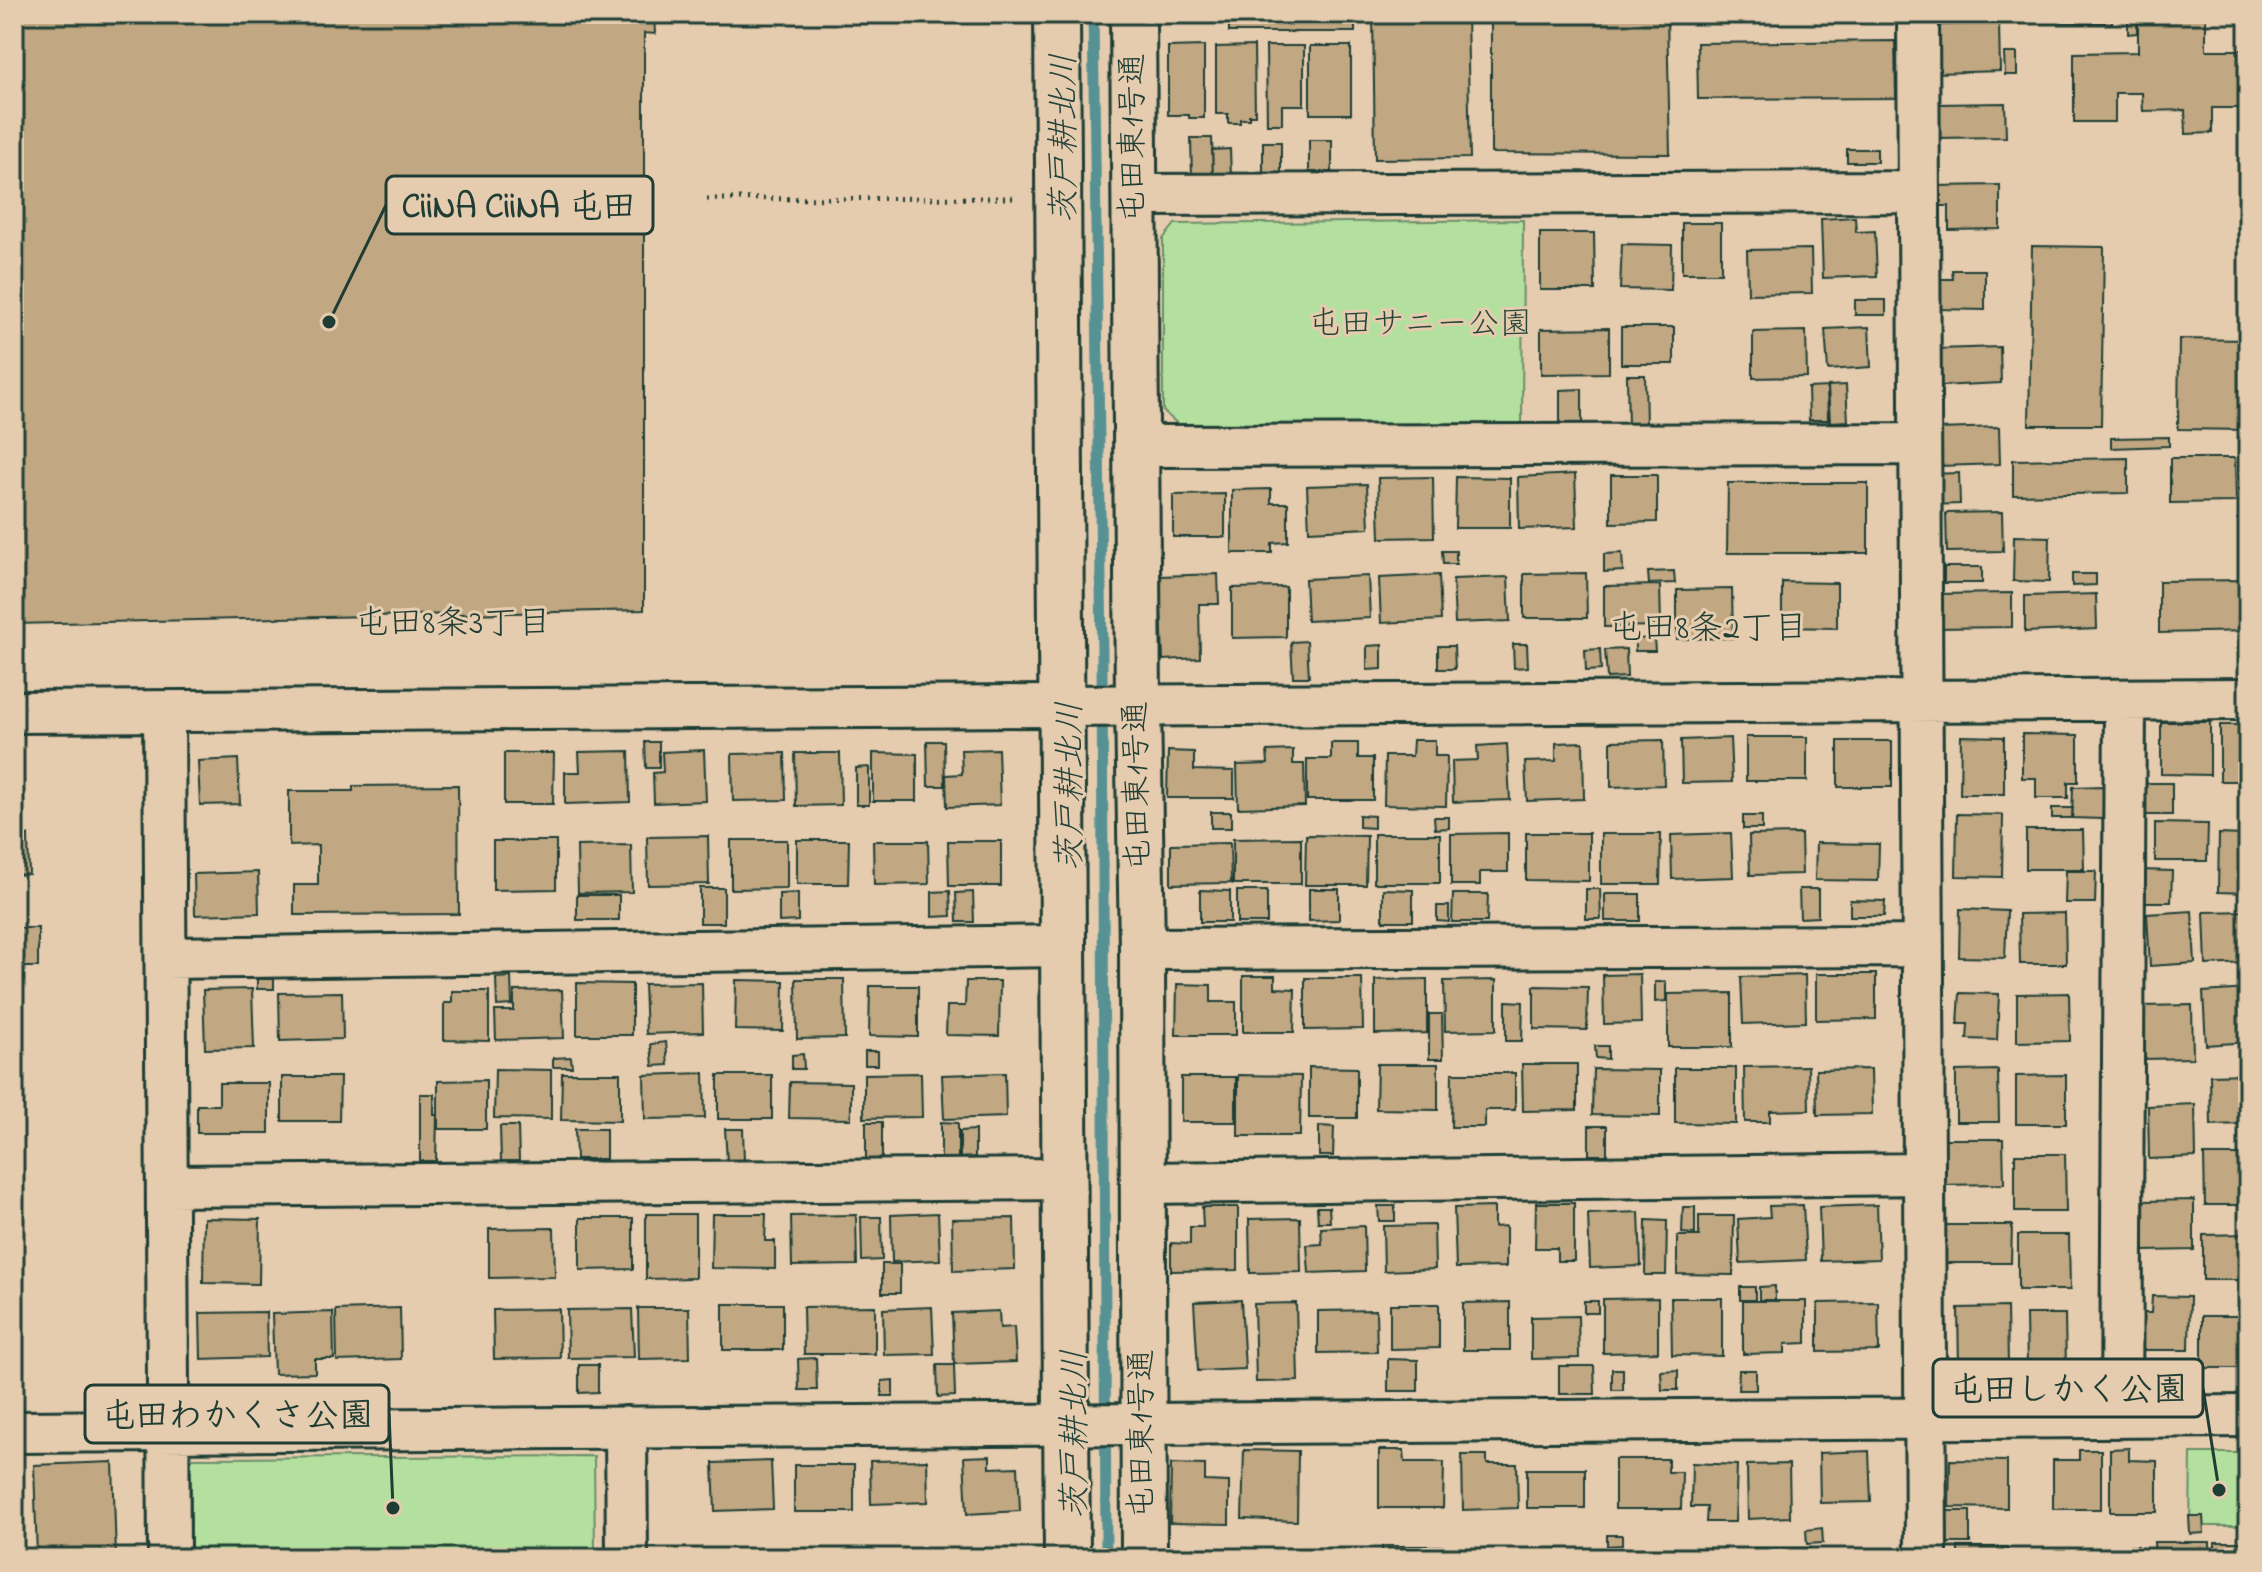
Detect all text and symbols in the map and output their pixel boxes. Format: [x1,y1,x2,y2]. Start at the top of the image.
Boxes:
water label: 茨戸耕北川 [1041,53,1091,223]
street label: 屯田東1号通 [1111,53,1158,223]
callout: CiiNA CiiNA 屯田 [386,176,653,234]
text: CiiNA CiiNA 屯田 [402,184,636,234]
park label: 屯田サニー公園 [1308,302,1532,349]
district label: 屯田8条3丁目 [355,600,551,650]
district label: 屯田8条2丁目 [1608,605,1808,655]
water label: 茨戸耕北川 [1047,701,1097,871]
street label: 屯田東1号通 [1114,701,1164,871]
water label: 茨戸耕北川 [1052,1349,1102,1519]
street label: 屯田東1号通 [1120,1349,1167,1519]
callout: 屯田しかく公園 [1933,1359,2203,1417]
text: 屯田しかく公園 [1949,1367,2187,1417]
callout: 屯田わかくさ公園 [85,1385,389,1443]
text: 屯田わかくさ公園 [101,1393,373,1443]

